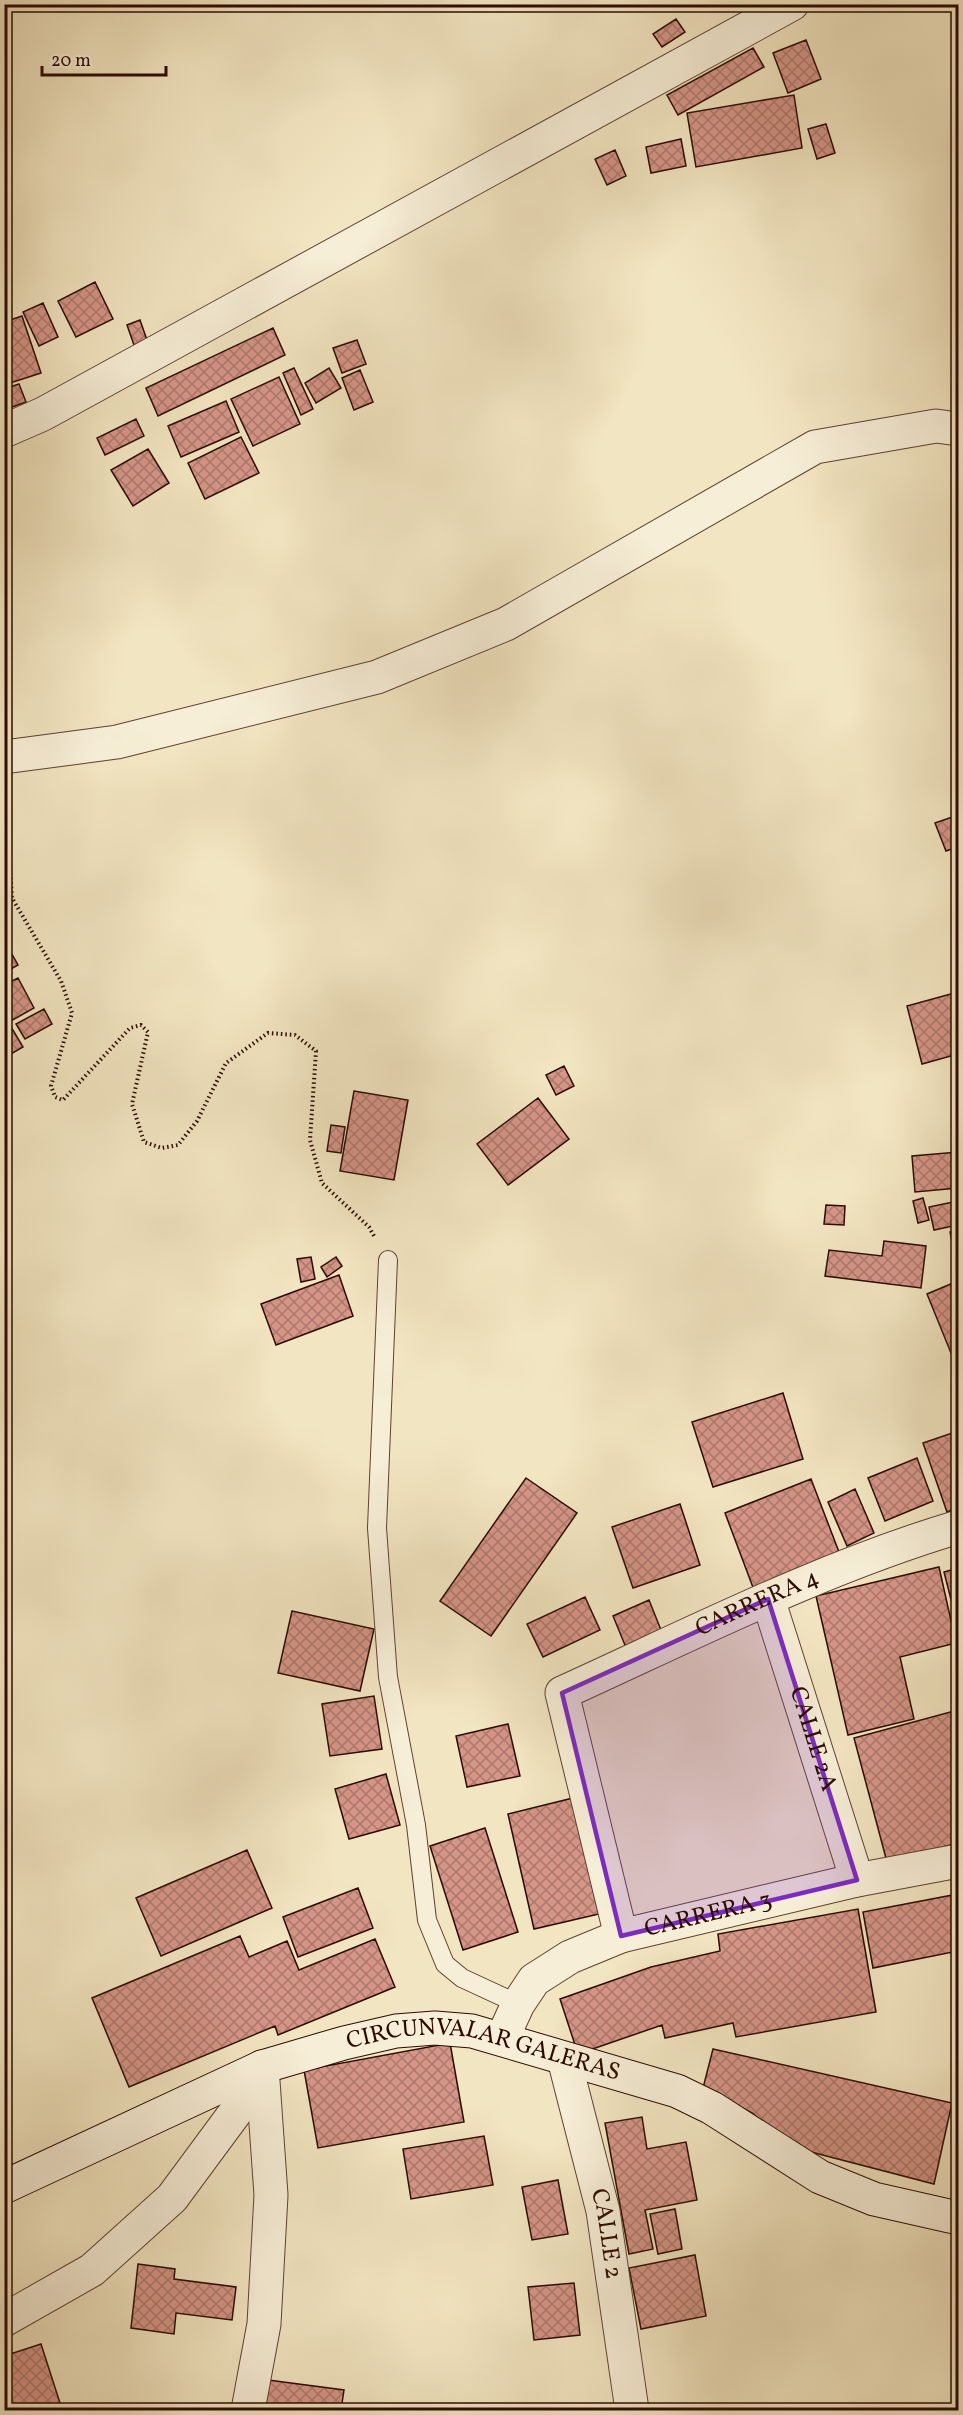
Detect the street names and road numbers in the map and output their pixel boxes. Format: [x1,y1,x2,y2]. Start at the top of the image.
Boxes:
street label: CARRERA 4 [690,1562,824,1646]
street label: CALLE 2A [780,1682,845,1796]
street label: CARRERA 3 [641,1884,775,1947]
street label: CIRCUNVALAR GALERAS [343,2011,624,2090]
street label: CALLE 2 [581,2185,630,2281]

